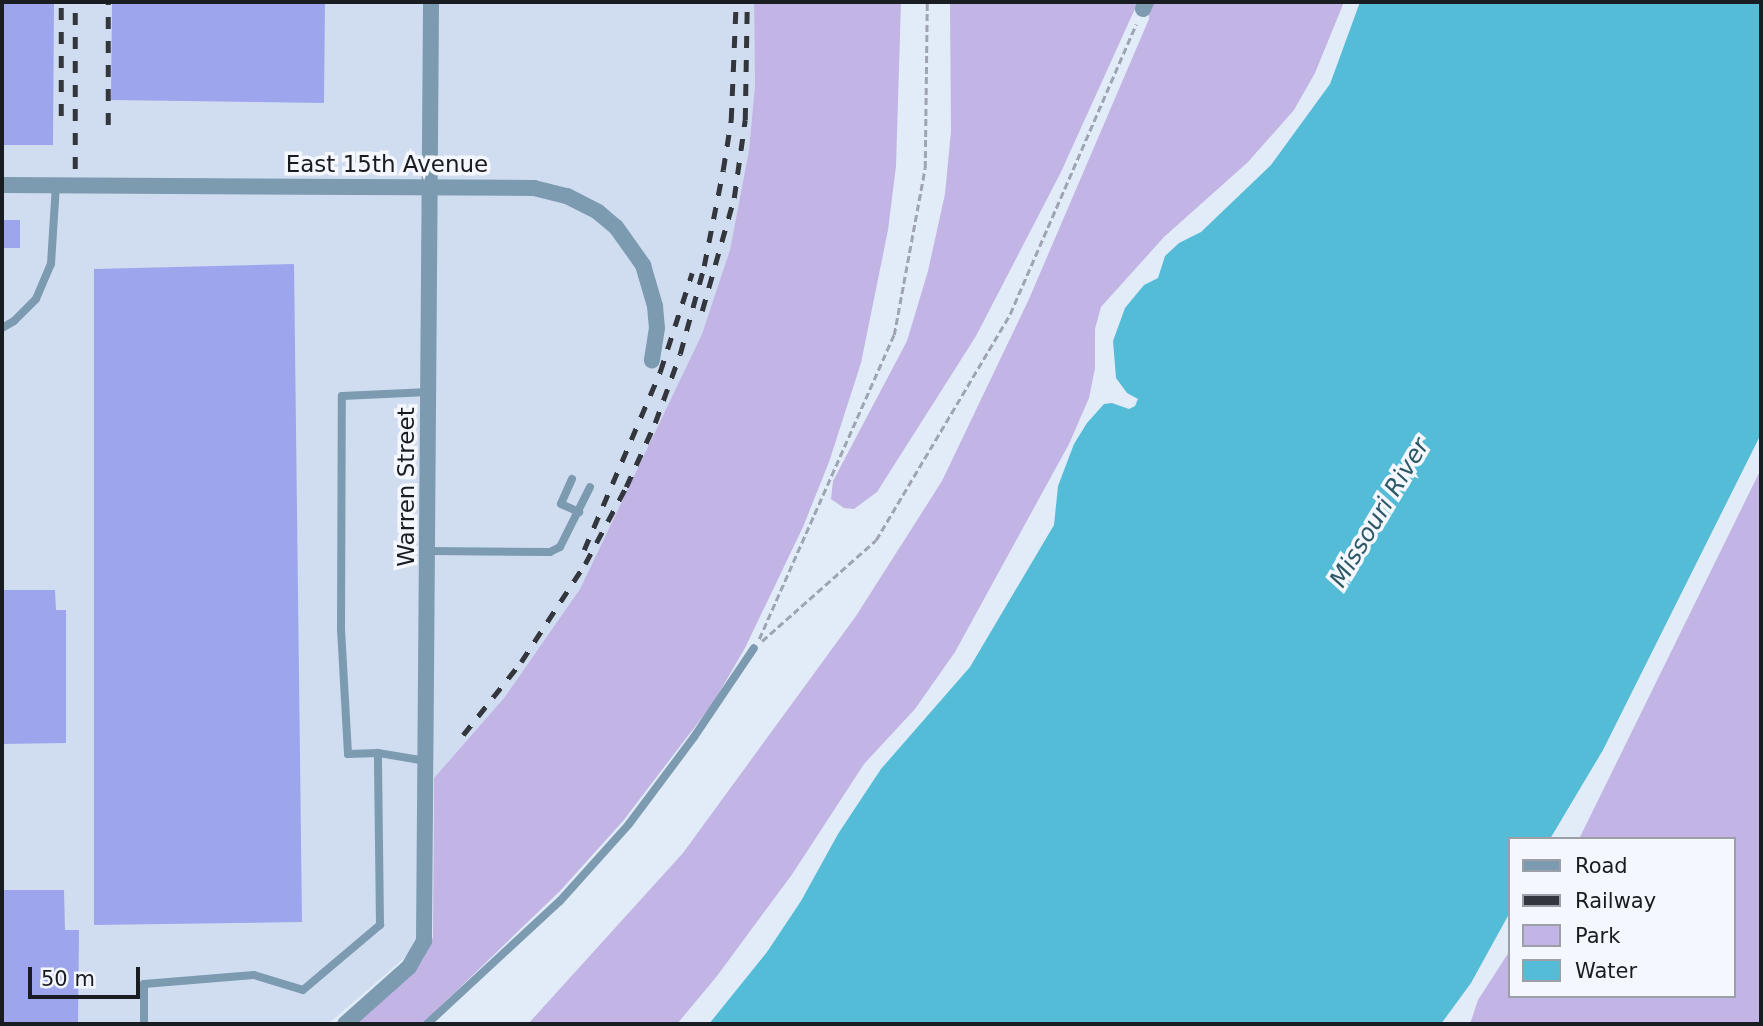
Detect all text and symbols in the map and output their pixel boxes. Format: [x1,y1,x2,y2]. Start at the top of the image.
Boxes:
street label: East 15th Avenue [286,150,488,178]
street label: Warren Street [392,407,420,567]
water label: Missouri River [1324,433,1436,593]
legend [1508,837,1735,998]
text: Road [1575,854,1628,878]
text: Railway [1575,889,1656,913]
text: Park [1575,924,1620,948]
scale bar [32,953,144,997]
text: Water [1575,959,1637,983]
text: 50 m [41,967,95,991]

